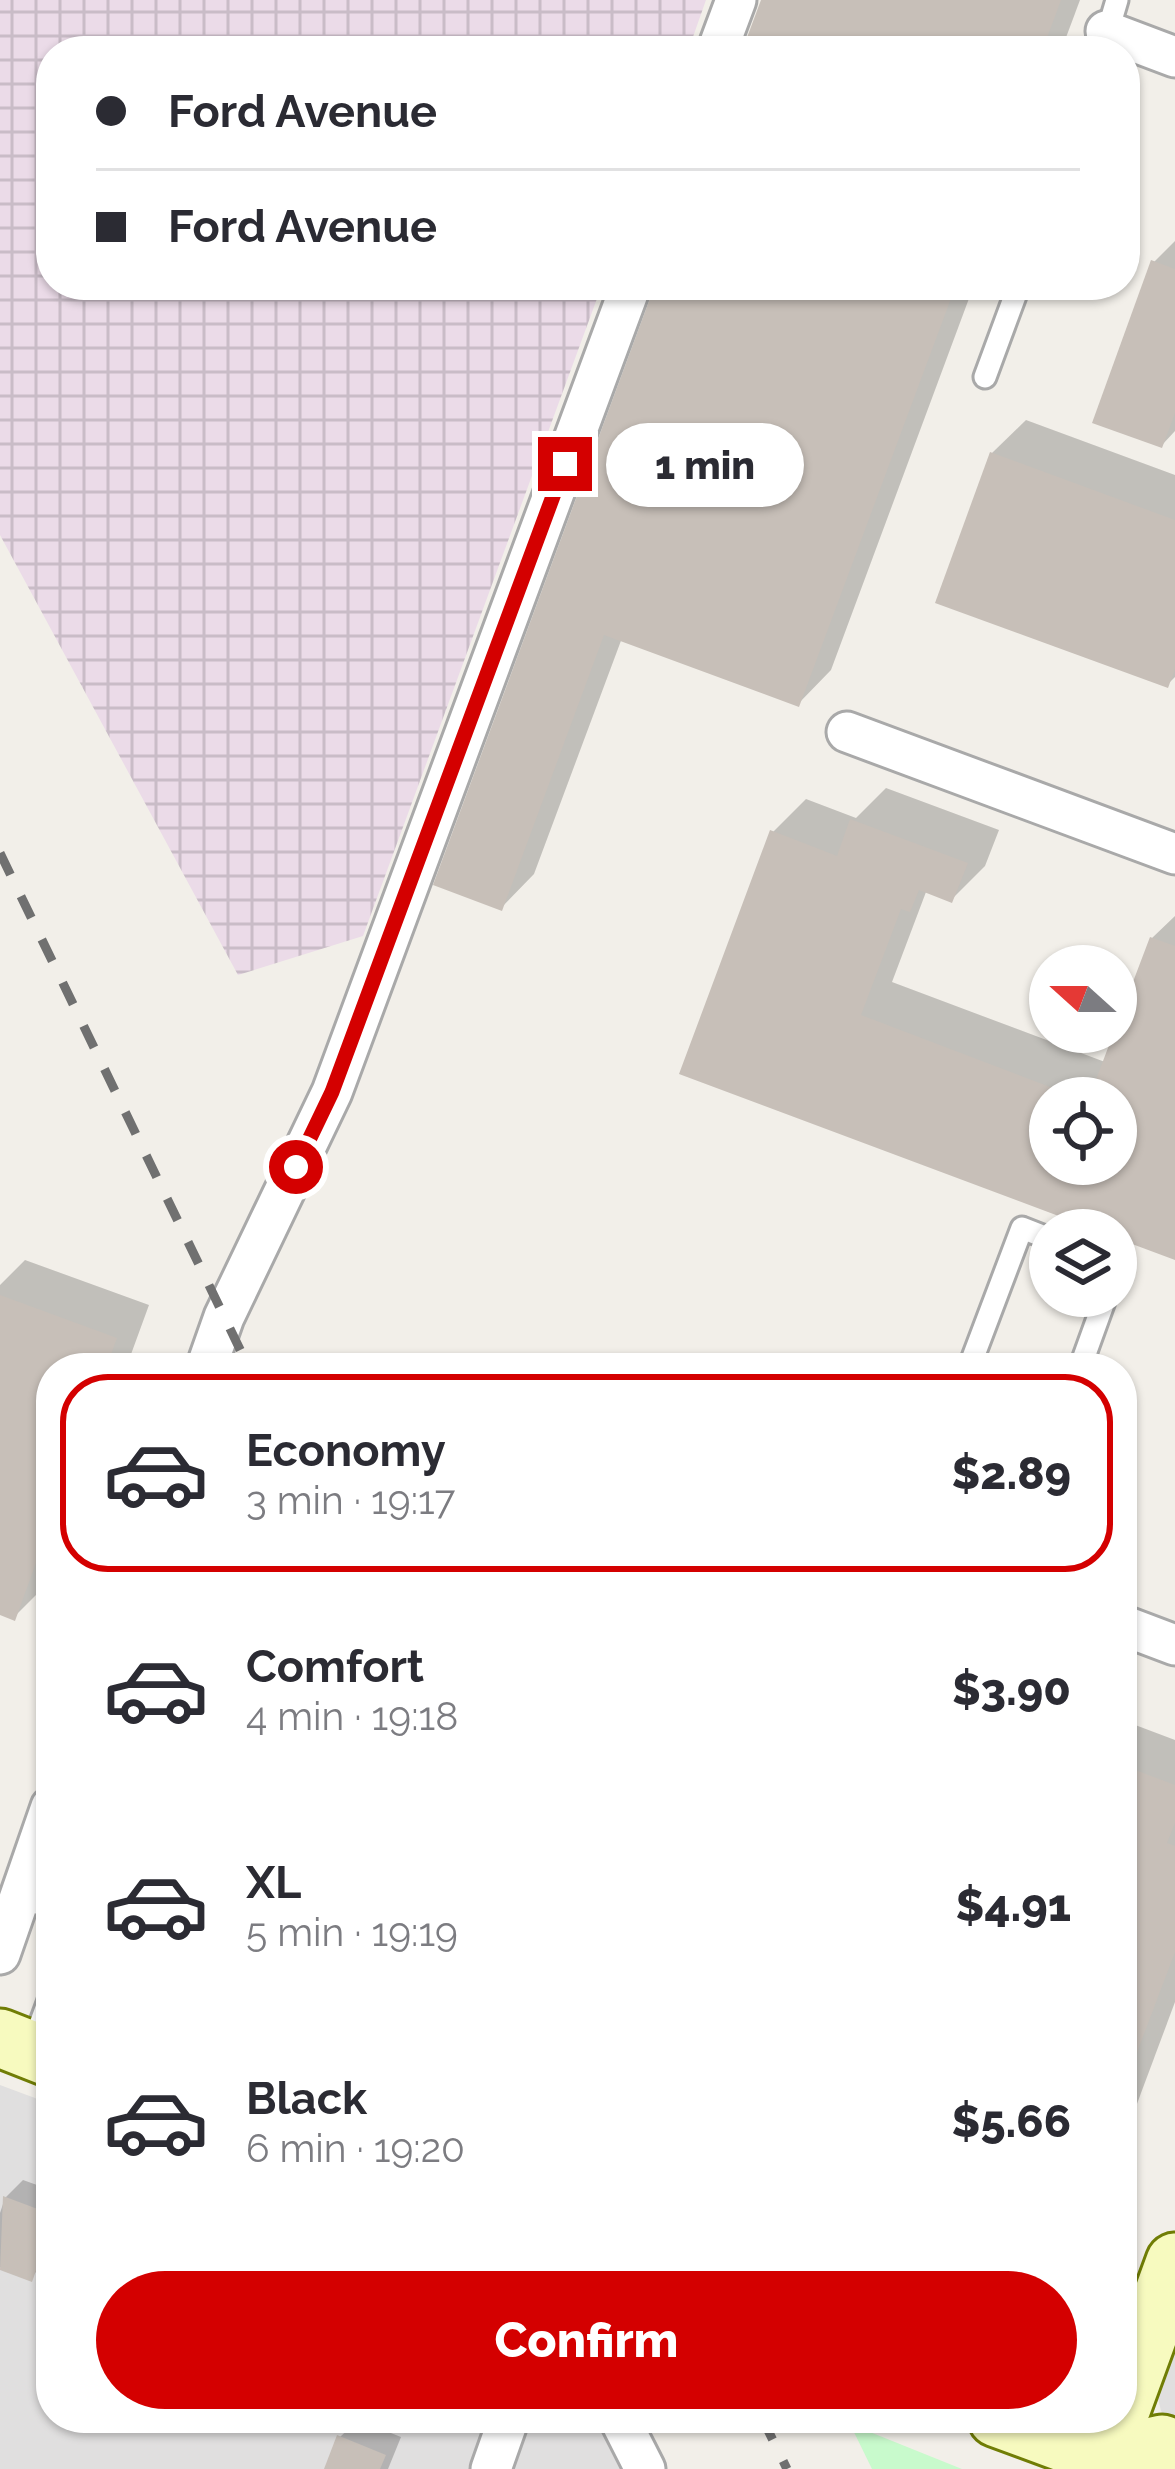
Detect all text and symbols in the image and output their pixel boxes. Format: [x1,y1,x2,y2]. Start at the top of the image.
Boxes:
text: Ford Avenue [168,85,437,138]
text: Ford Avenue [168,200,437,253]
callout: 1 min [607,422,805,506]
route end [538,437,592,491]
text: 1 min [655,442,755,488]
north arrow [1029,945,1137,1053]
map controls [1029,945,1137,1317]
button: locate [1029,1077,1137,1185]
route start [269,1140,323,1194]
button: layers [1029,1209,1137,1317]
icon: car [102,1419,210,1527]
text: Economy [246,1424,446,1477]
text: $2.89 [951,1447,1071,1500]
text: 3 min · 19:17 [246,1477,455,1523]
icon: car [102,1635,210,1743]
text: Comfort [246,1640,424,1693]
text: $3.90 [952,1663,1071,1716]
text: 4 min · 19:18 [246,1693,458,1739]
icon: car [102,1851,210,1959]
text: XL [246,1856,301,1909]
text: $4.91 [956,1879,1071,1932]
text: 5 min · 19:19 [246,1909,458,1955]
icon: car [102,2067,210,2175]
text: Black [246,2072,367,2125]
text: $5.66 [952,2095,1071,2148]
text: 6 min · 19:20 [246,2125,465,2171]
button: Confirm [96,2271,1077,2409]

